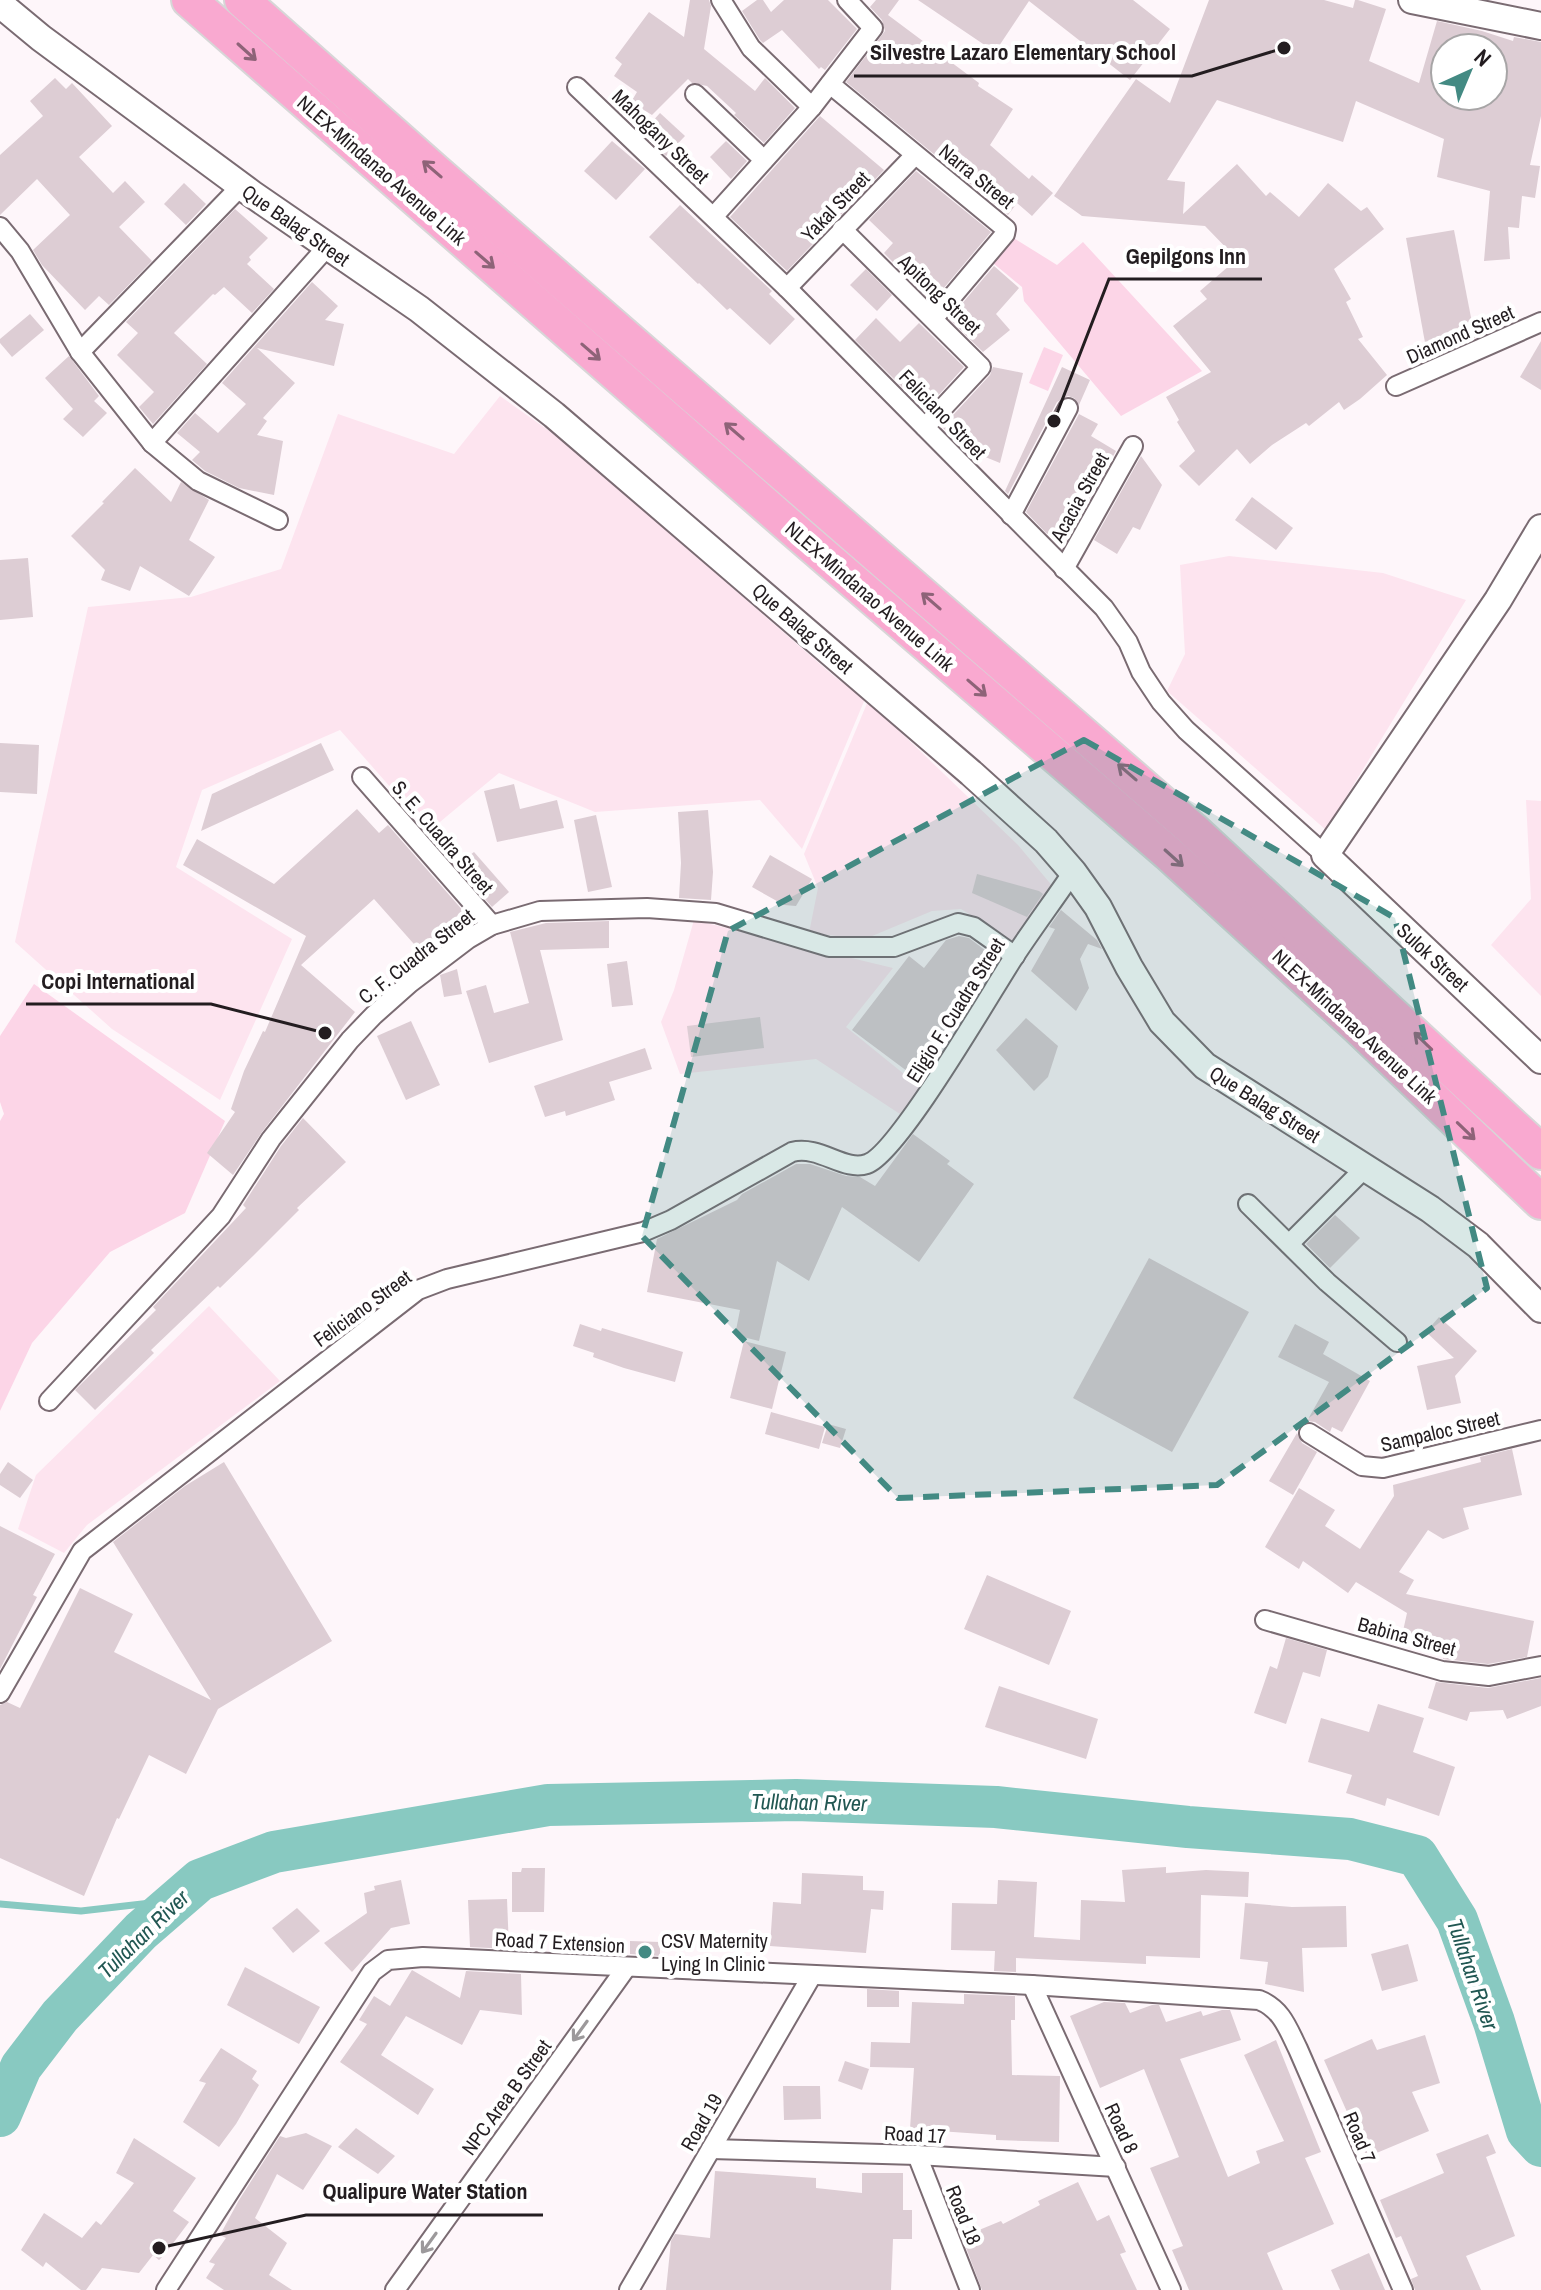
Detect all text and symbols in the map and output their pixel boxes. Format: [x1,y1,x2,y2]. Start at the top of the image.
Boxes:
callout: Silvestre Lazaro Elementary School [854,30,1192,76]
north arrow [1429,32,1509,112]
text: Silvestre Lazaro Elementary School [870,37,1176,67]
text: N [1468,42,1498,73]
one-way arrow [237,43,257,61]
street label: Mahogany Street [607,83,716,189]
street label: NLEX-Mindanao Avenue Link [292,89,473,251]
street label: Narra Street [934,137,1021,215]
one-way arrow [422,160,442,178]
street label: Yakal Street [795,165,876,247]
street label: Que Balag Street [237,178,356,272]
callout: Gepilgons Inn [1109,233,1262,279]
text: Gepilgons Inn [1126,241,1246,271]
street label: Apitong Street [892,247,987,340]
one-way arrow [474,251,495,269]
street label: Diamond Street [1402,298,1518,370]
one-way arrow [580,343,600,361]
street label: Feliciano Street [893,363,993,465]
one-way arrow [724,422,745,440]
street label: Acacia Street [1043,447,1115,547]
street label: NLEX-Mindanao Avenue Link [780,515,961,677]
street label: Que Balag Street [747,577,860,680]
one-way arrow [921,593,941,611]
one-way arrow [966,679,986,697]
one-way arrow [1117,763,1137,781]
street label: S. E. Cuadra Street [386,774,500,900]
one-way arrow [1163,849,1183,867]
street label: C. F. Cuadra Street [352,902,480,1010]
street label: Sulok Street [1391,917,1475,998]
street label: Eligio F. Cuadra Street [900,932,1011,1088]
street label: NLEX-Mindanao Avenue Link [1267,943,1444,1110]
callout: Copi International [26,958,211,1004]
text: Copi International [41,966,195,996]
one-way arrow [1413,1031,1433,1050]
street label: Que Balag Street [1204,1059,1326,1149]
one-way arrow [1456,1121,1476,1140]
street label: Feliciano Street [308,1263,417,1353]
street label: Sampaloc Street [1378,1404,1503,1458]
street label: Babina Street [1355,1610,1459,1662]
water label: Tullahan River [751,1786,868,1818]
water label: Tullahan River [91,1882,196,1985]
water label: Tullahan River [1440,1914,1506,2035]
street label: Road 7 Extension [494,1925,626,1959]
place label: CSV Maternity Lying In Clinic [661,1927,768,1977]
marker: CSV Maternity Lying In Clinic [636,1943,654,1961]
one-way arrow [572,2020,588,2042]
street label: NPC Area B Street [455,2033,557,2160]
street label: Road 19 [674,2088,728,2156]
street label: Road 8 [1099,2098,1145,2158]
street label: Road 7 [1337,2107,1383,2167]
street label: Road 17 [883,2119,947,2149]
callout: Qualipure Water Station [306,2169,543,2215]
text: Qualipure Water Station [323,2176,527,2206]
street label: Road 18 [940,2181,988,2249]
one-way arrow [421,2231,437,2253]

